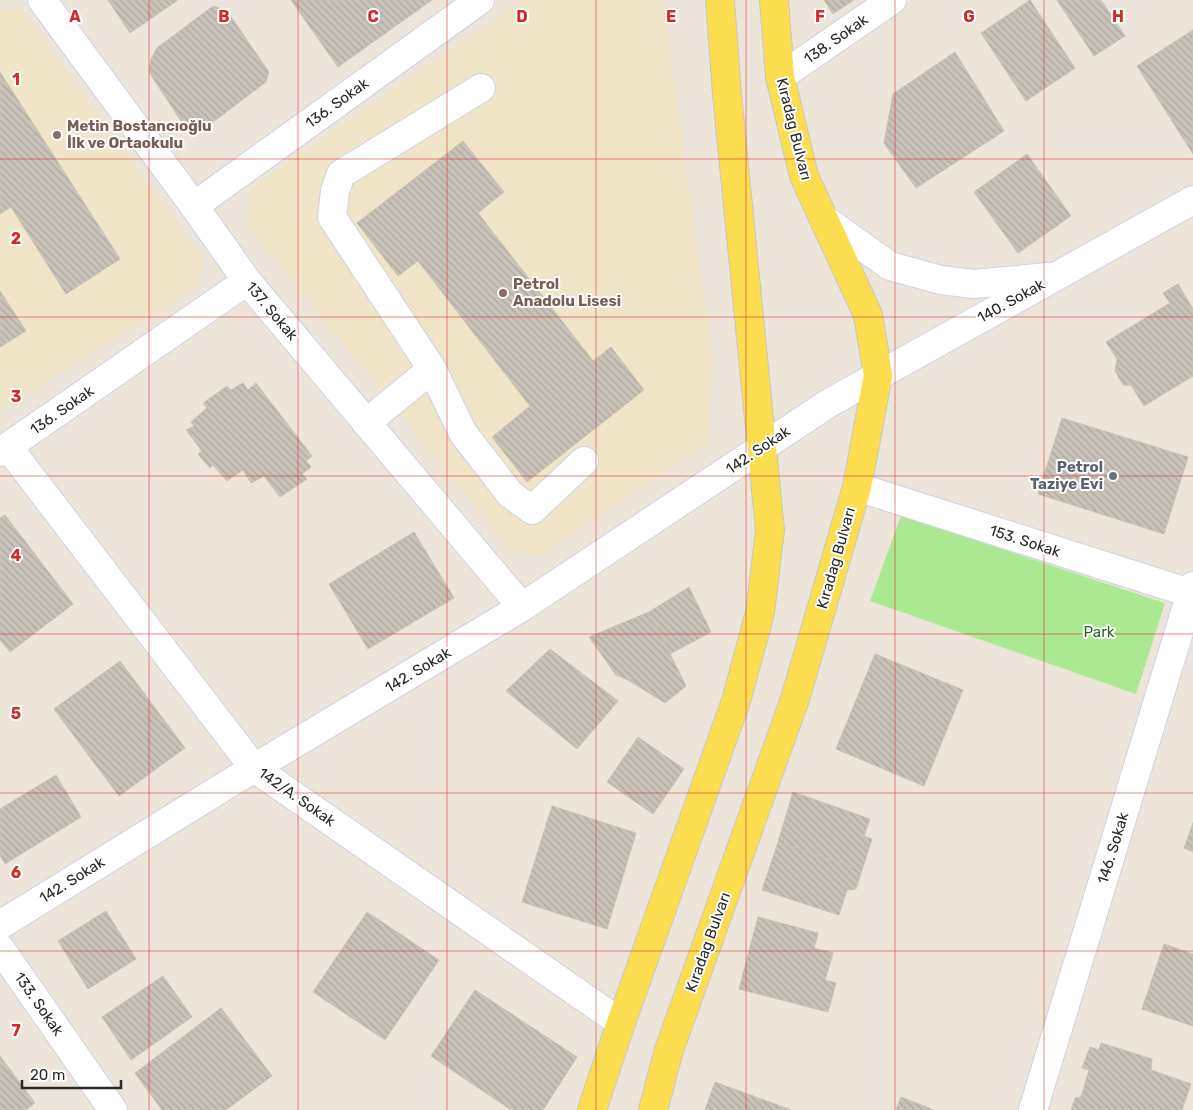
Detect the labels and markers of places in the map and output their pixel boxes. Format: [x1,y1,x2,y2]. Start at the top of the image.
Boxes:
place label: Metin Bostancıoğlu İlk ve Ortaokulu [67,117,212,152]
marker: Metin Bostancıoğlu İlk ve Ortaokulu [51,129,63,141]
place label: Petrol Anadolu Lisesi [513,275,621,310]
marker: Petrol Anadolu Lisesi [497,287,509,299]
place label: Petrol Taziye Evi [1030,458,1103,493]
marker: Petrol Taziye Evi [1107,470,1119,482]

